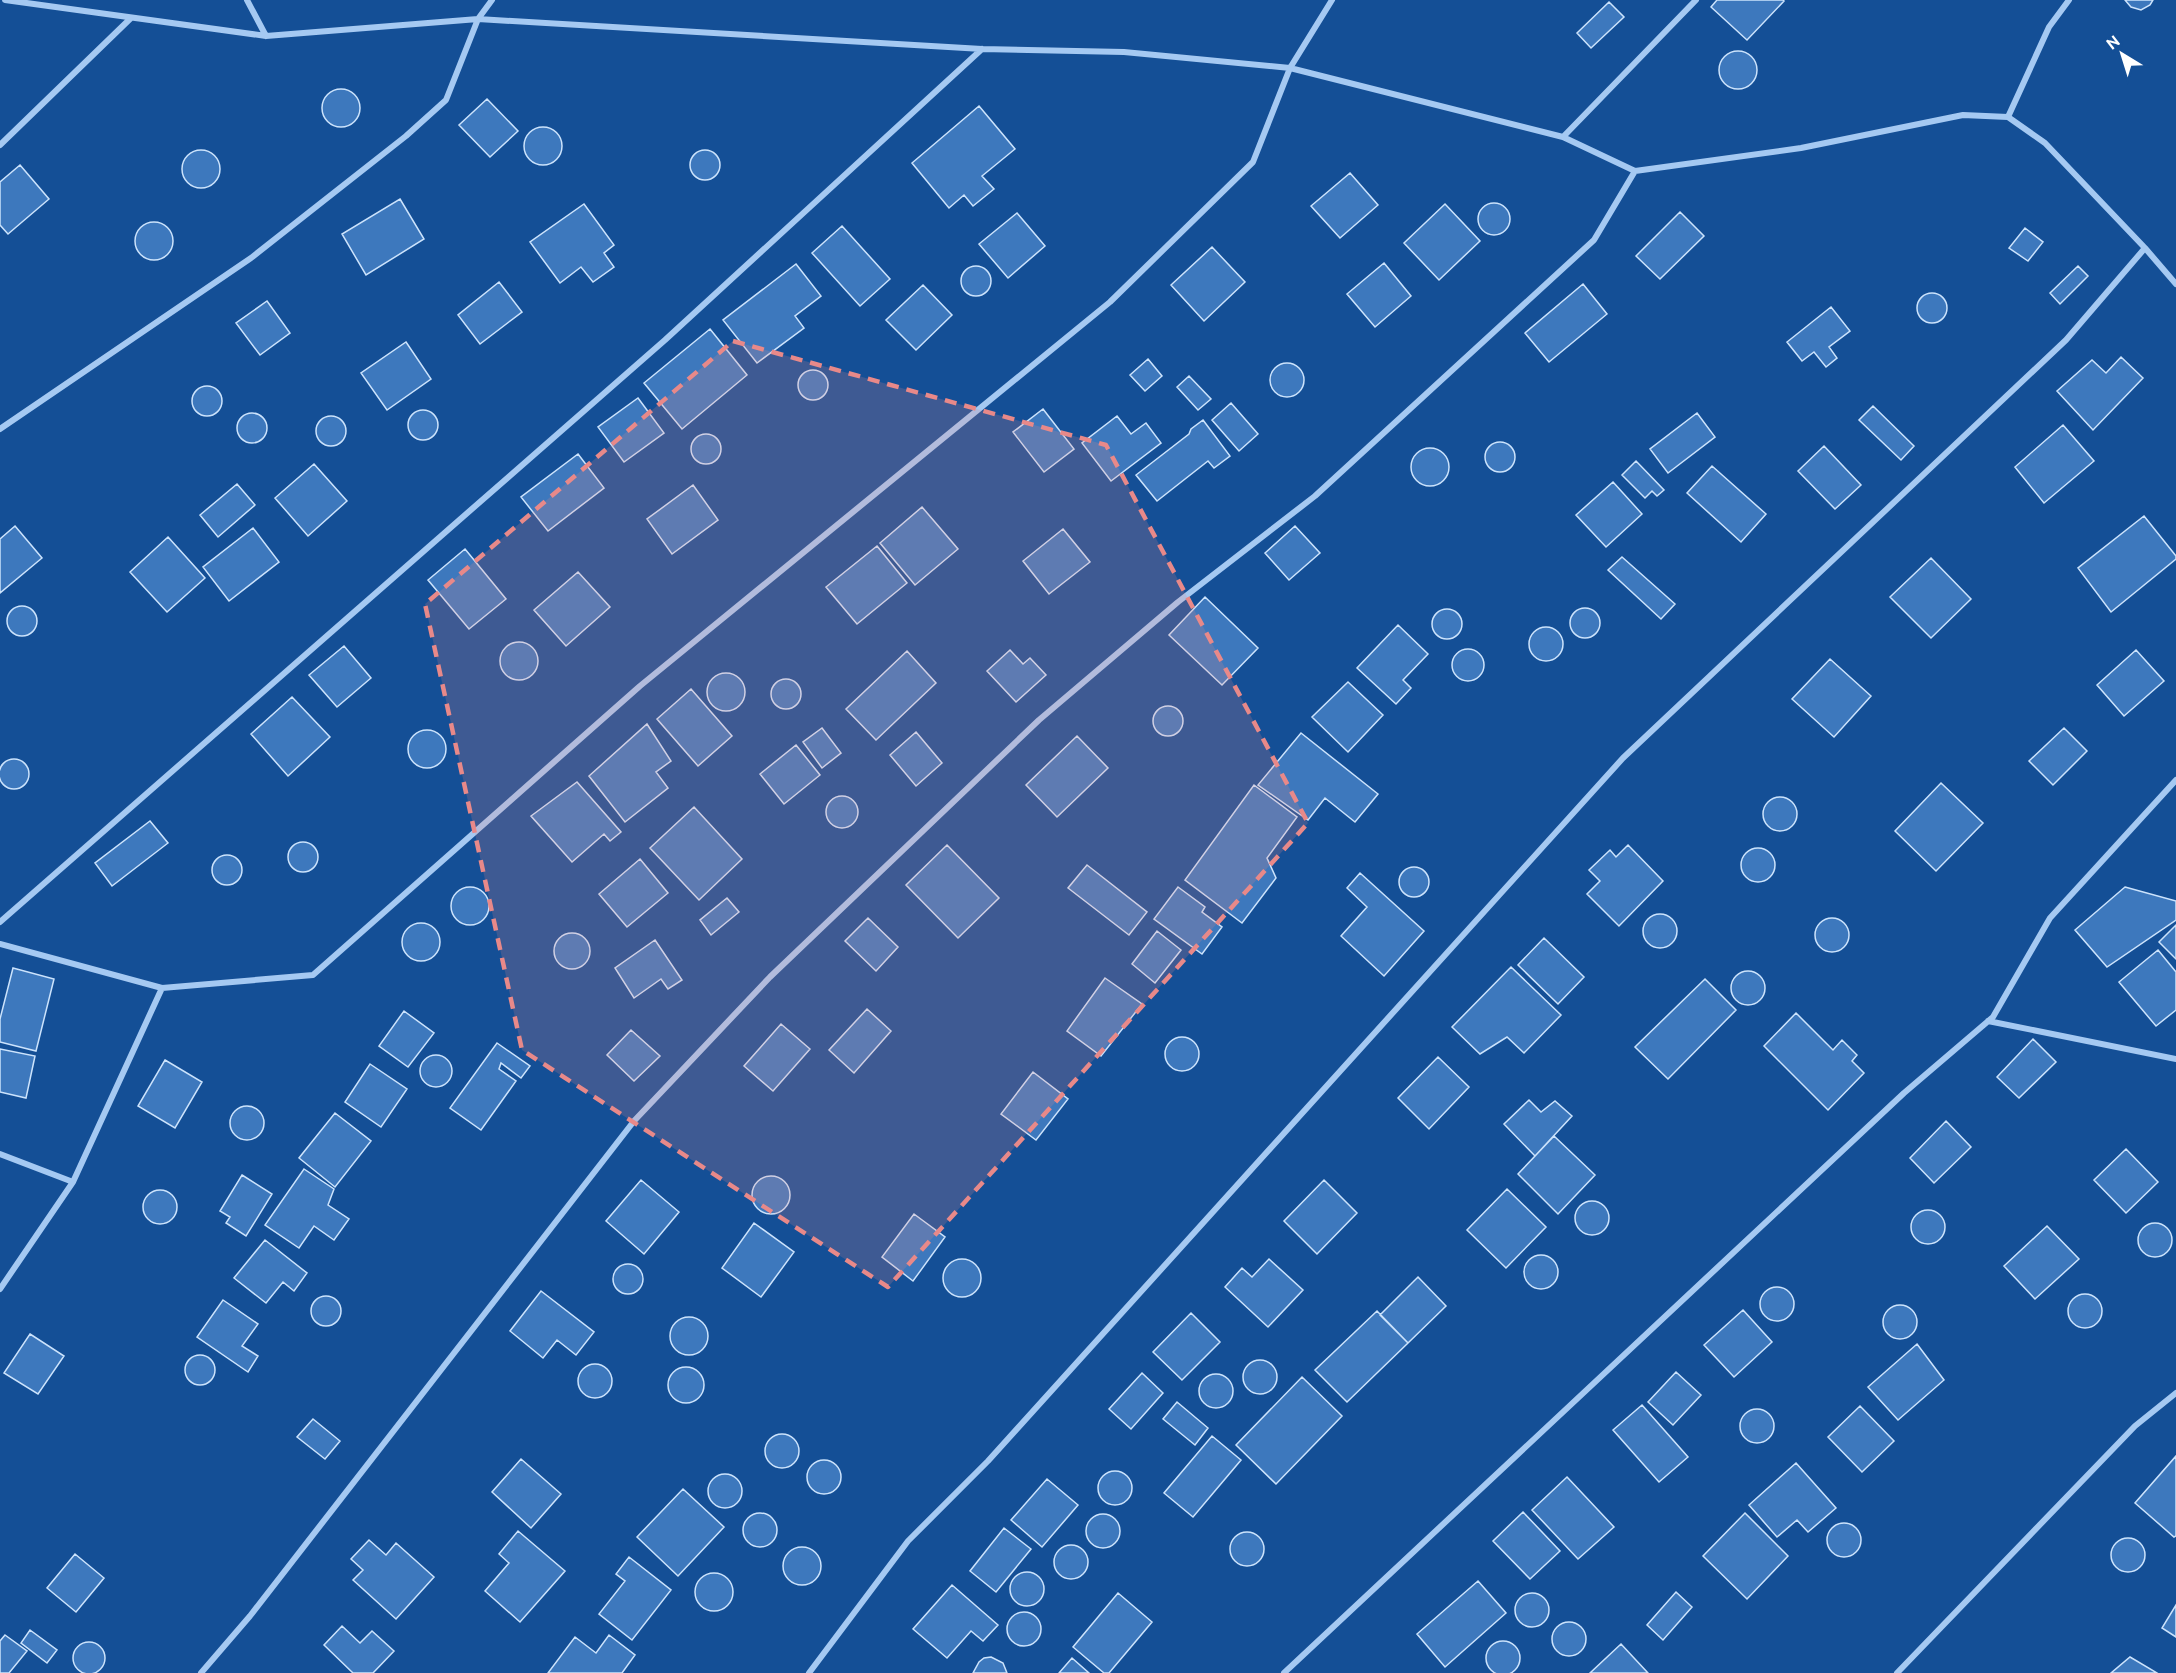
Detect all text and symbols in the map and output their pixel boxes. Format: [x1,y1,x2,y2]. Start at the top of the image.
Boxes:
north arrow [2092,24,2152,84]
text: N [2103,31,2123,53]

